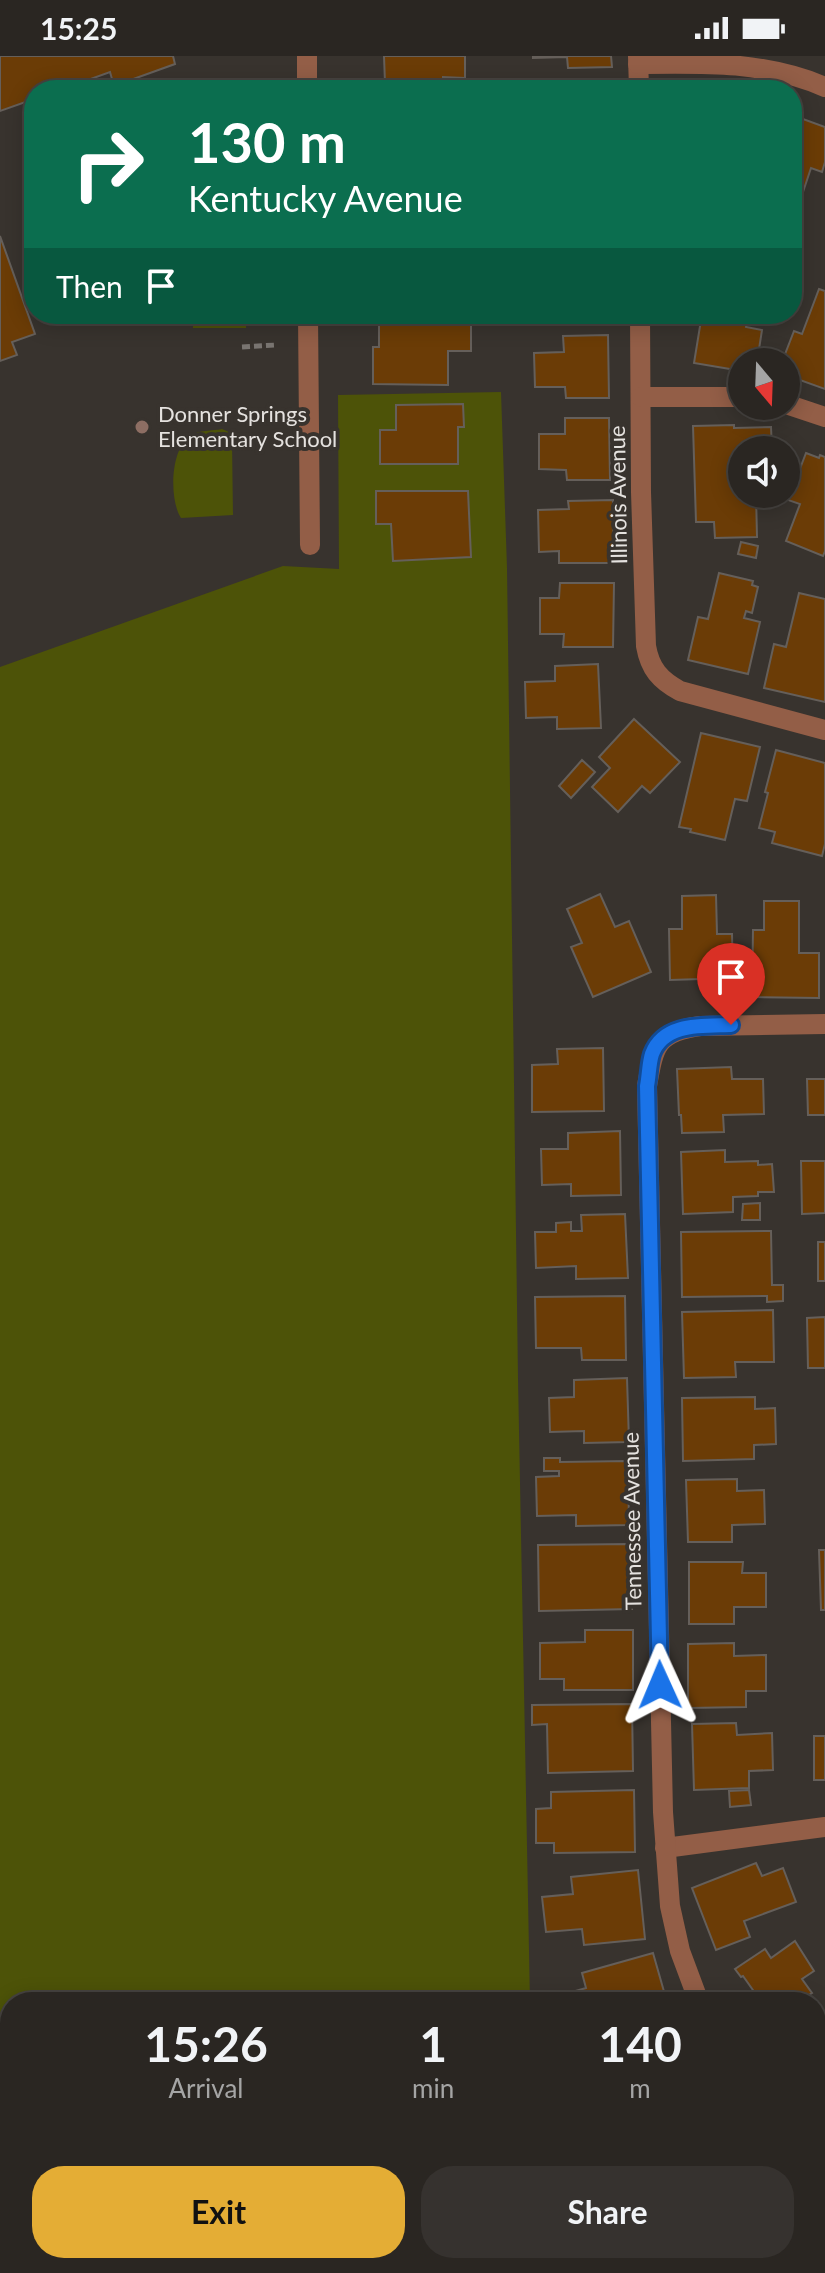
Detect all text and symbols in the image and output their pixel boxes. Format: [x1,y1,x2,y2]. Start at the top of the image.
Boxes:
text: 15:25 [40,10,117,46]
text: 130 m [188,108,346,175]
icon: right [56,112,160,216]
text: Kentucky Avenue [188,176,463,220]
icon: arrive [139,264,183,308]
text: Then [56,268,123,304]
north arrow [728,348,800,420]
map controls [728,348,800,508]
place label: Donner Springs Elementary School [158,400,337,452]
marker: Donner Springs Elementary School [133,418,151,436]
street label: Illinois Avenue [603,425,632,565]
button: sound [728,436,800,508]
pin [697,943,765,1025]
icon: arrive [709,955,753,999]
street label: Tennessee Avenue [616,1432,647,1610]
position arrow [618,1643,702,1727]
text: 15:26 [144,2015,268,2072]
text: 1 [419,2015,447,2072]
text: 140 [598,2015,682,2072]
text: Arrival [169,2072,243,2104]
text: min [412,2072,454,2104]
text: m [629,2072,651,2104]
button: Exit [32,2166,405,2258]
button: Share [421,2166,794,2258]

